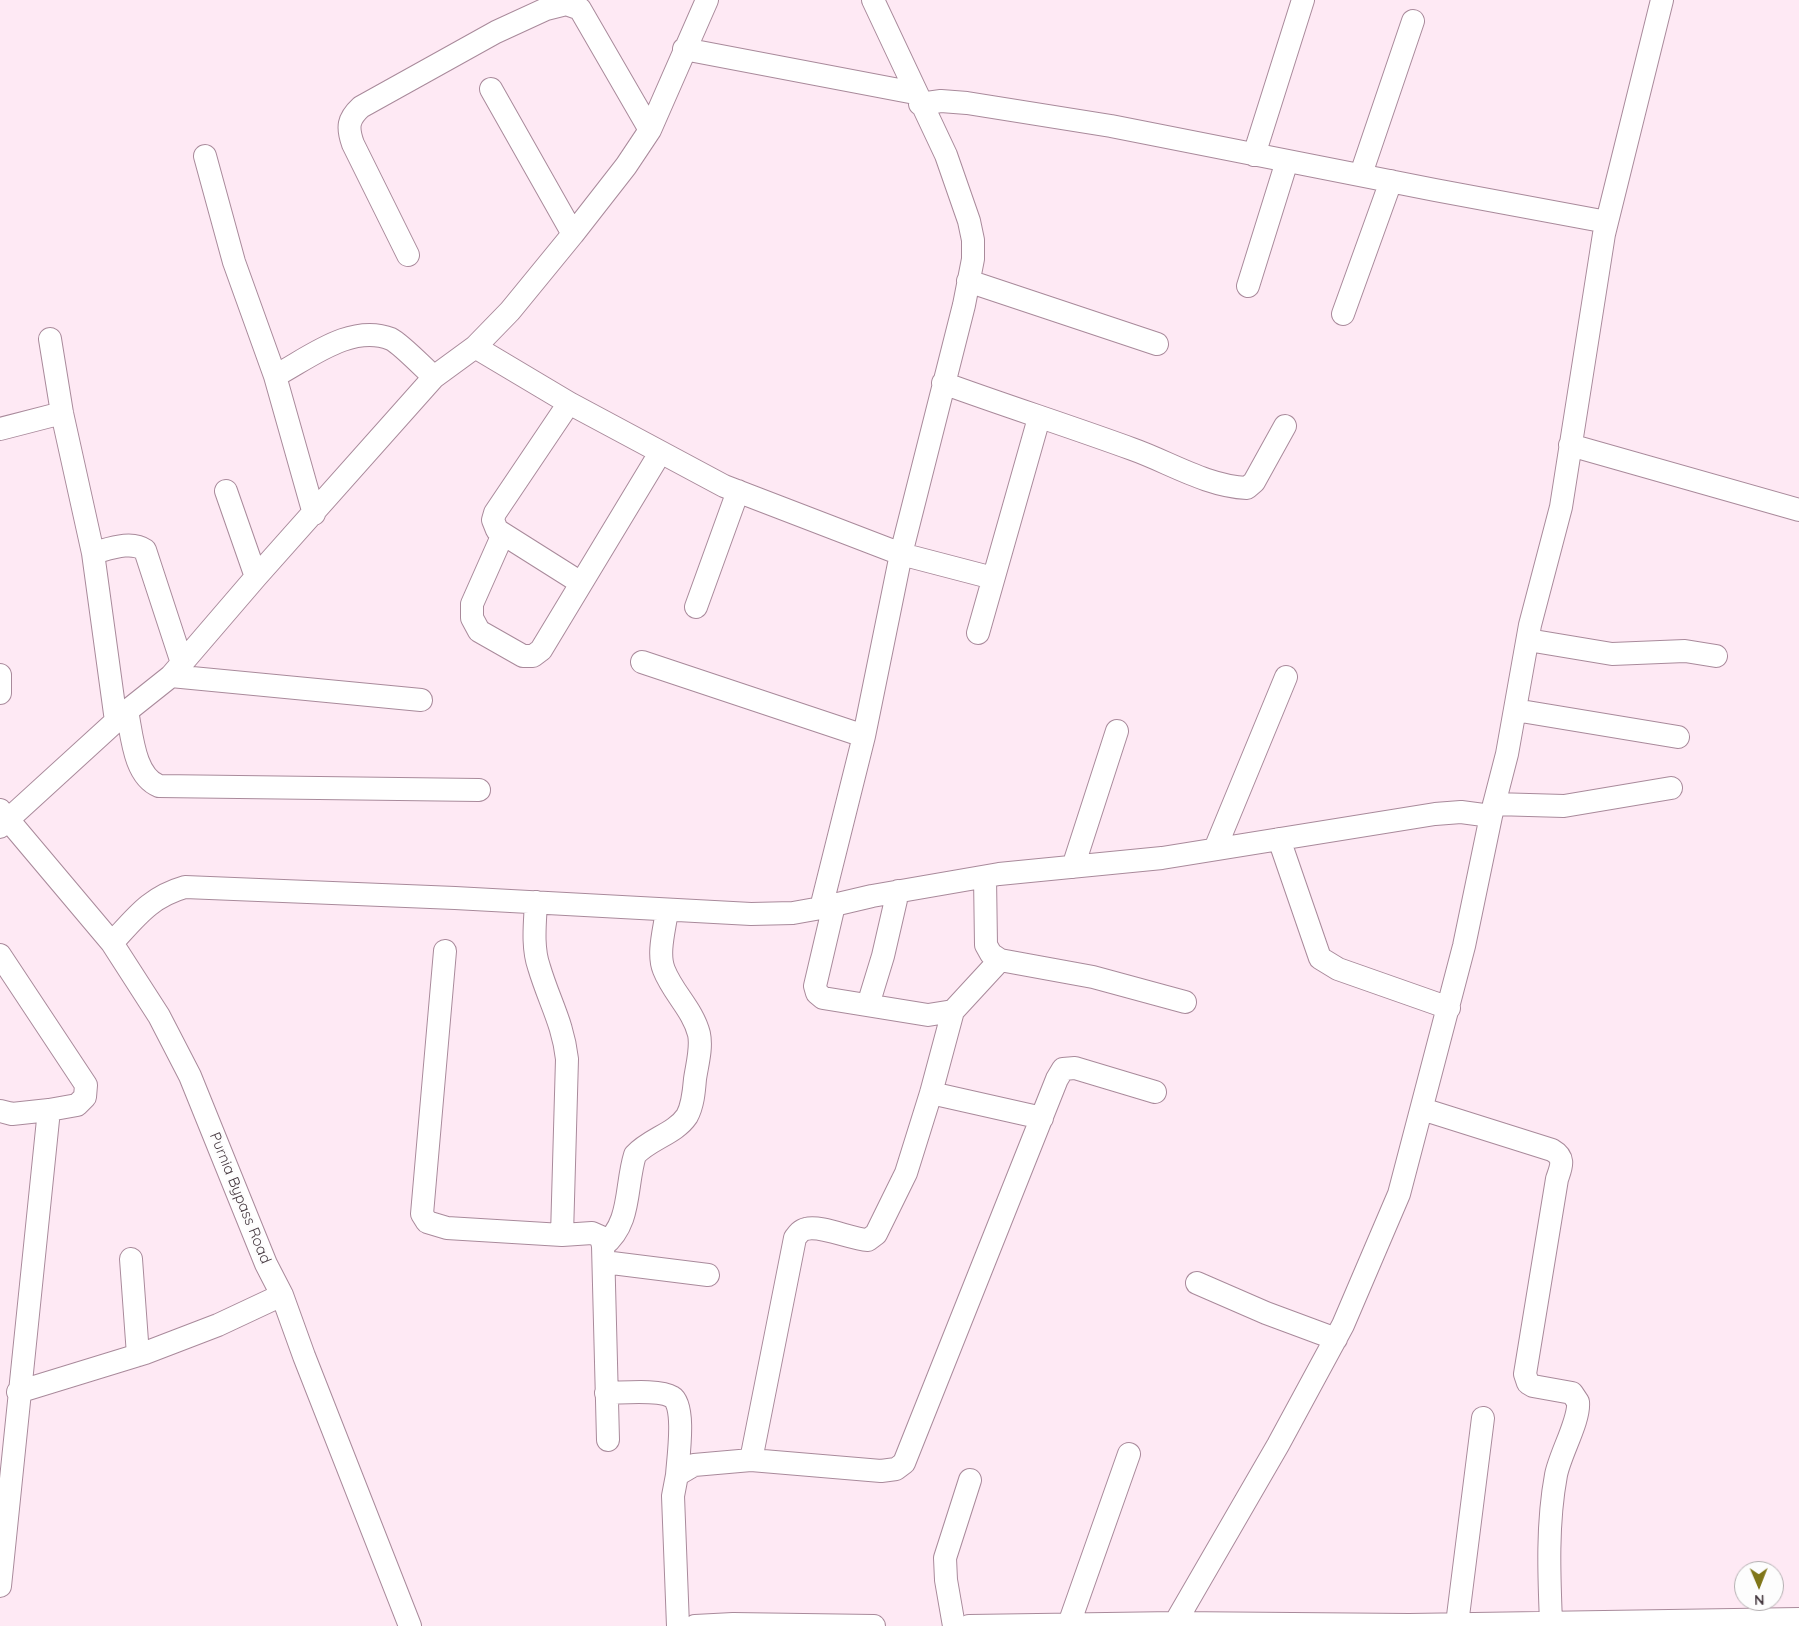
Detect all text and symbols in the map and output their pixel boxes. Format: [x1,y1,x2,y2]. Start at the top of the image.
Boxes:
street label: Purnia Bypass Road [205,1130,275,1266]
north arrow [1734,1561,1784,1611]
text: N [1754,1591,1765,1609]

